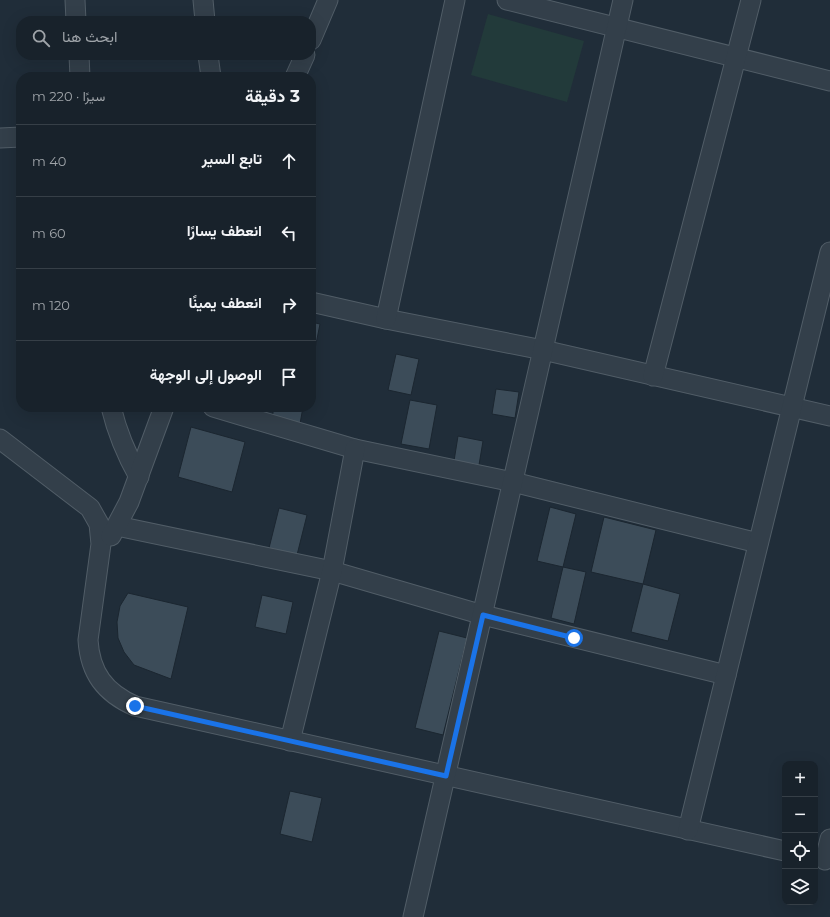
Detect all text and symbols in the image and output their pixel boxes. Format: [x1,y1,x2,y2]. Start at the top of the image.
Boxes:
search box [16,16,316,60]
icon: search [30,27,52,49]
text: ابحث هنا [62,27,117,46]
text: 3 دقيقة [245,86,300,106]
text: سيرًا · 220 m [32,88,105,104]
text: تابع السير [202,149,262,168]
icon: ahead [278,150,300,172]
text: 40 m [32,153,66,169]
text: انعطف يسارًا [187,221,262,240]
icon: left [278,222,300,244]
text: 60 m [32,225,66,241]
text: انعطف يمينًا [189,293,262,312]
icon: right [278,294,300,316]
text: 120 m [32,297,70,313]
text: الوصول إلى الوجهة [150,365,262,384]
icon: arrive [278,366,300,388]
route start [565,629,583,647]
route end [126,697,144,715]
map controls [782,761,818,905]
button: + [782,761,818,797]
button: − [782,797,818,833]
button: locate [782,833,818,869]
button: layers [782,869,818,905]

